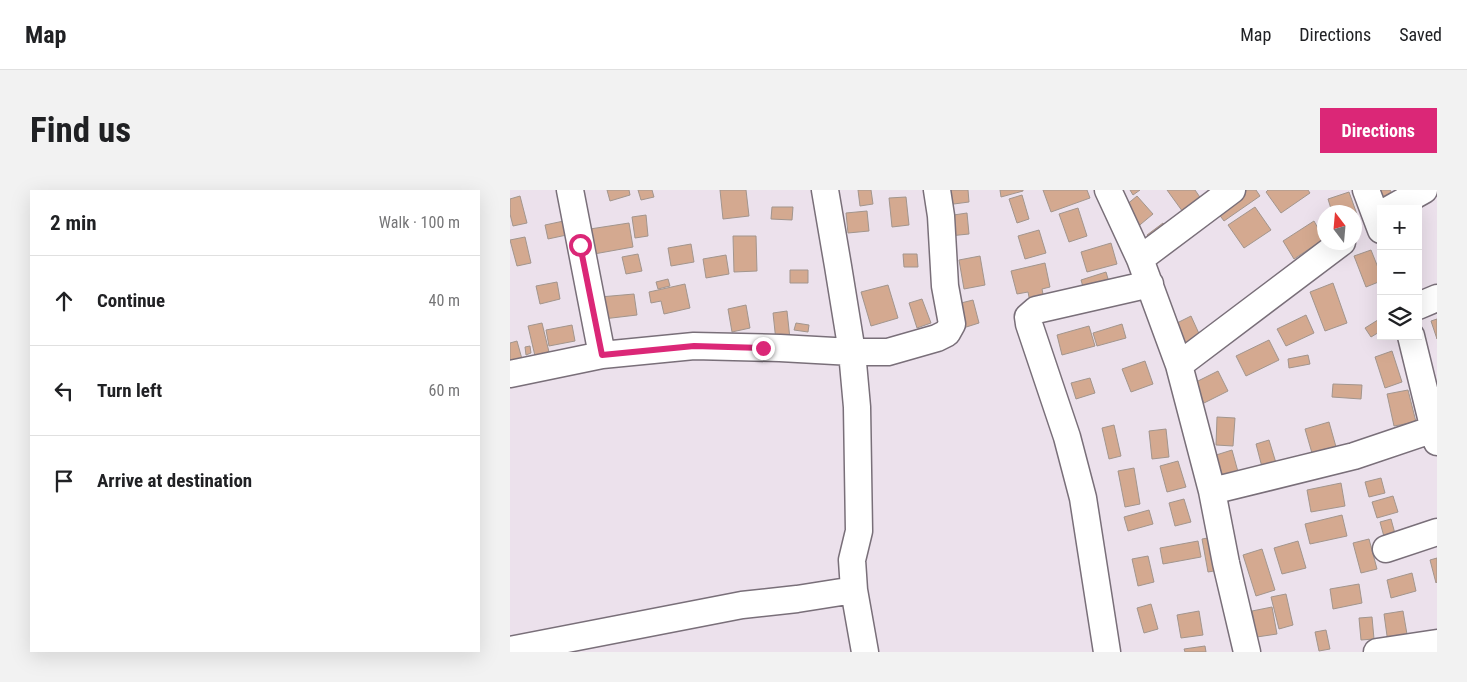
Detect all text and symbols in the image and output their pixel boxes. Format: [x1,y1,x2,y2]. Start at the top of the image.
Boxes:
text: Map [25,21,66,49]
text: Map [1240,24,1271,45]
text: Directions [1299,24,1371,45]
text: Saved [1399,24,1442,45]
button: Directions [1320,108,1437,153]
text: Find us [30,110,131,151]
north arrow [1317,205,1362,250]
map controls [1377,205,1422,340]
button: + [1377,205,1422,250]
text: 2 min [50,211,97,235]
text: Walk · 100 m [379,213,460,232]
route start [569,234,592,257]
button: − [1377,250,1422,295]
icon: ahead [50,287,78,315]
text: Continue [97,289,165,312]
text: 40 m [428,291,460,310]
button: layers [1377,295,1422,340]
route end [752,337,775,360]
icon: left [50,377,78,405]
text: Turn left [97,379,162,402]
text: 60 m [428,381,460,400]
icon: arrive [50,467,78,495]
text: Arrive at destination [97,469,252,492]

